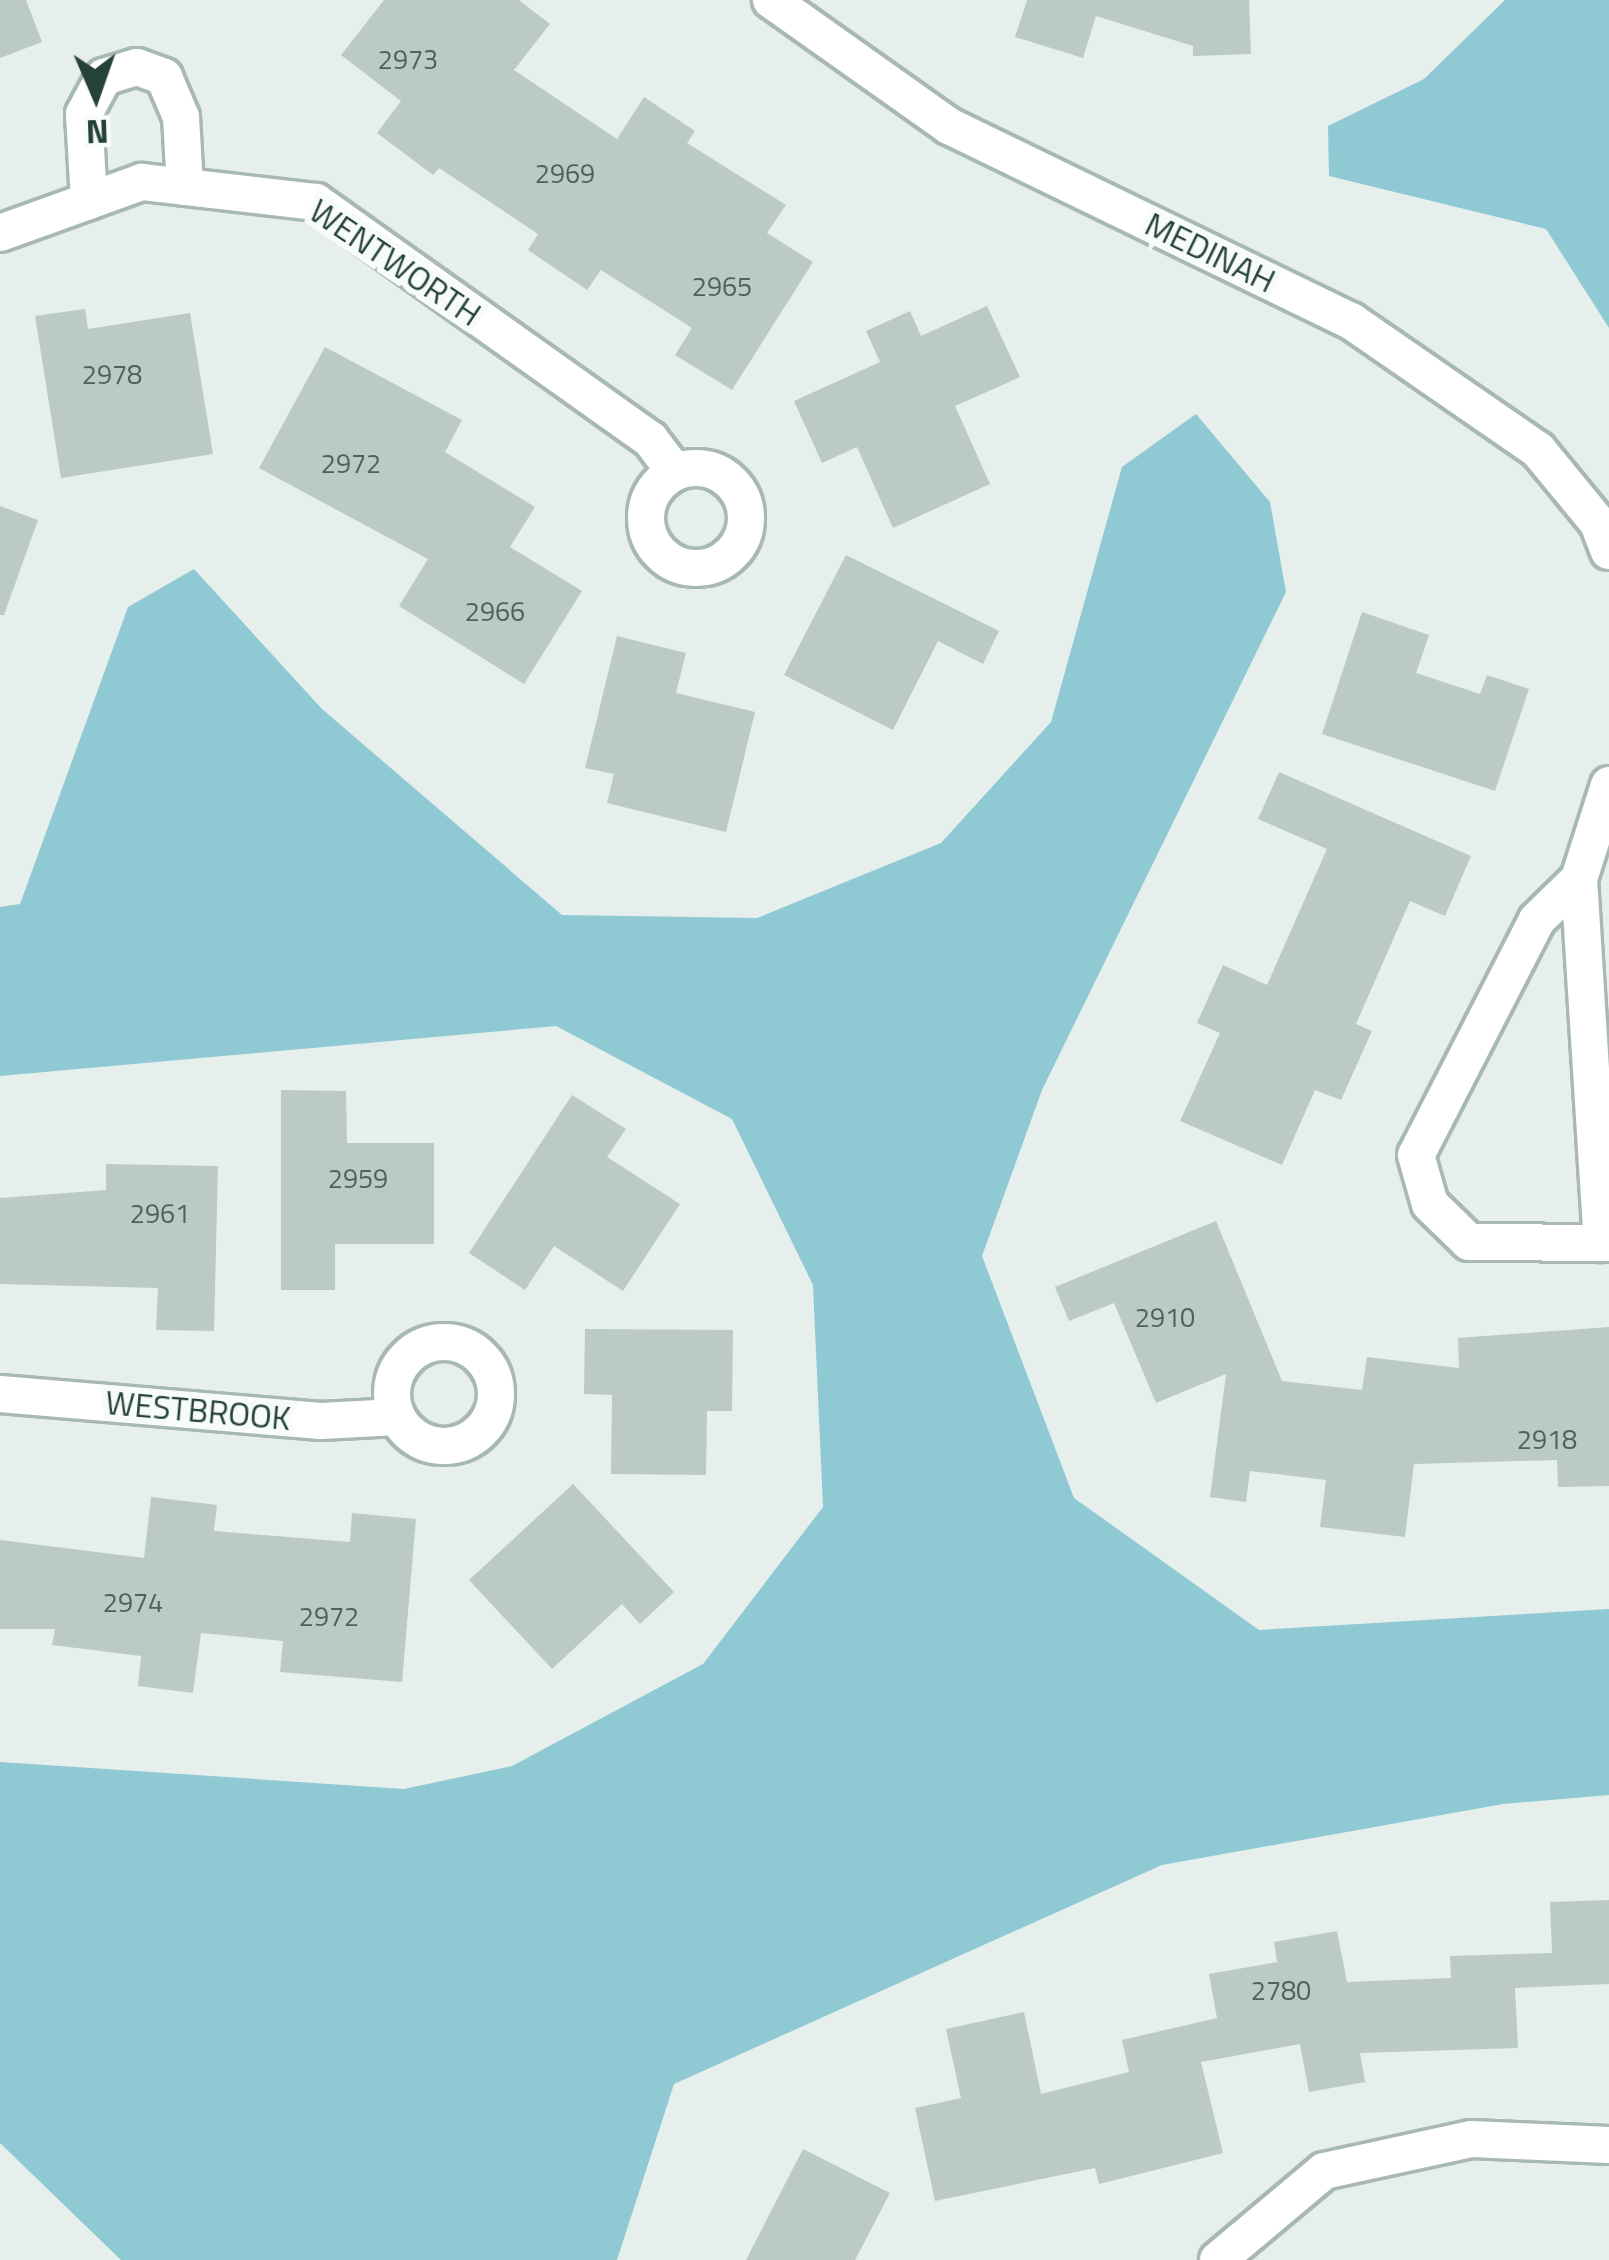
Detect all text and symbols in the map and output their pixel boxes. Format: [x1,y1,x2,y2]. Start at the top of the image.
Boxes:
north arrow [36,36,156,156]
house number: 2973 [378,43,438,75]
text: N [85,107,110,157]
house number: 2969 [535,157,595,189]
street label: WENTWORTH [302,191,488,335]
street label: MEDINAH [1139,205,1281,301]
house number: 2965 [692,270,752,302]
house number: 2978 [82,358,142,390]
house number: 2972 [321,447,381,479]
house number: 2966 [465,595,525,627]
house number: 2959 [328,1162,388,1194]
house number: 2961 [130,1197,190,1229]
house number: 2910 [1135,1301,1195,1333]
street label: WESTBROOK [104,1383,292,1439]
house number: 2918 [1517,1423,1577,1455]
house number: 2974 [103,1586,163,1618]
house number: 2972 [299,1600,359,1632]
house number: 2780 [1251,1974,1311,2006]

